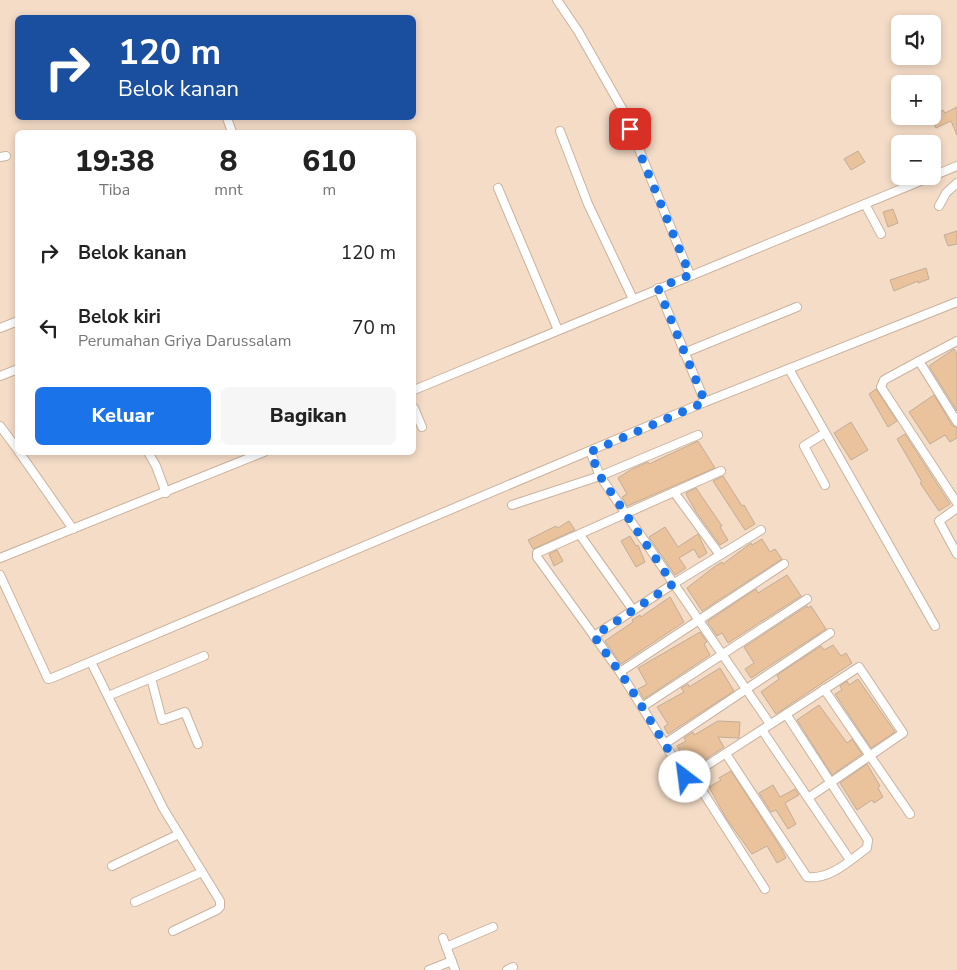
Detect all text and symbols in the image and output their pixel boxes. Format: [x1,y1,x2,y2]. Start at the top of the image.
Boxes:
map controls [891,15,941,185]
button: sound [891,15,941,65]
text: 120 m [118,29,221,76]
icon: right [35,35,100,100]
text: Belok kanan [118,74,239,104]
button: + [891,75,941,125]
pin [609,108,651,150]
icon: arrive [616,115,644,143]
button: − [891,135,941,185]
text: 19:38 [75,141,155,182]
text: 8 [219,141,237,182]
text: 610 [302,141,356,182]
text: Tiba [99,179,130,201]
text: mnt [214,179,243,201]
text: m [322,179,336,201]
icon: right [35,239,63,267]
text: Belok kanan [78,240,187,266]
text: 120 m [341,240,396,266]
text: Belok kiri [78,304,161,330]
icon: left [35,314,63,342]
text: 70 m [352,315,396,341]
text: Perumahan Griya Darussalam [78,330,291,352]
button: Keluar [35,387,211,445]
button: Bagikan [221,387,396,445]
position arrow [658,750,710,802]

